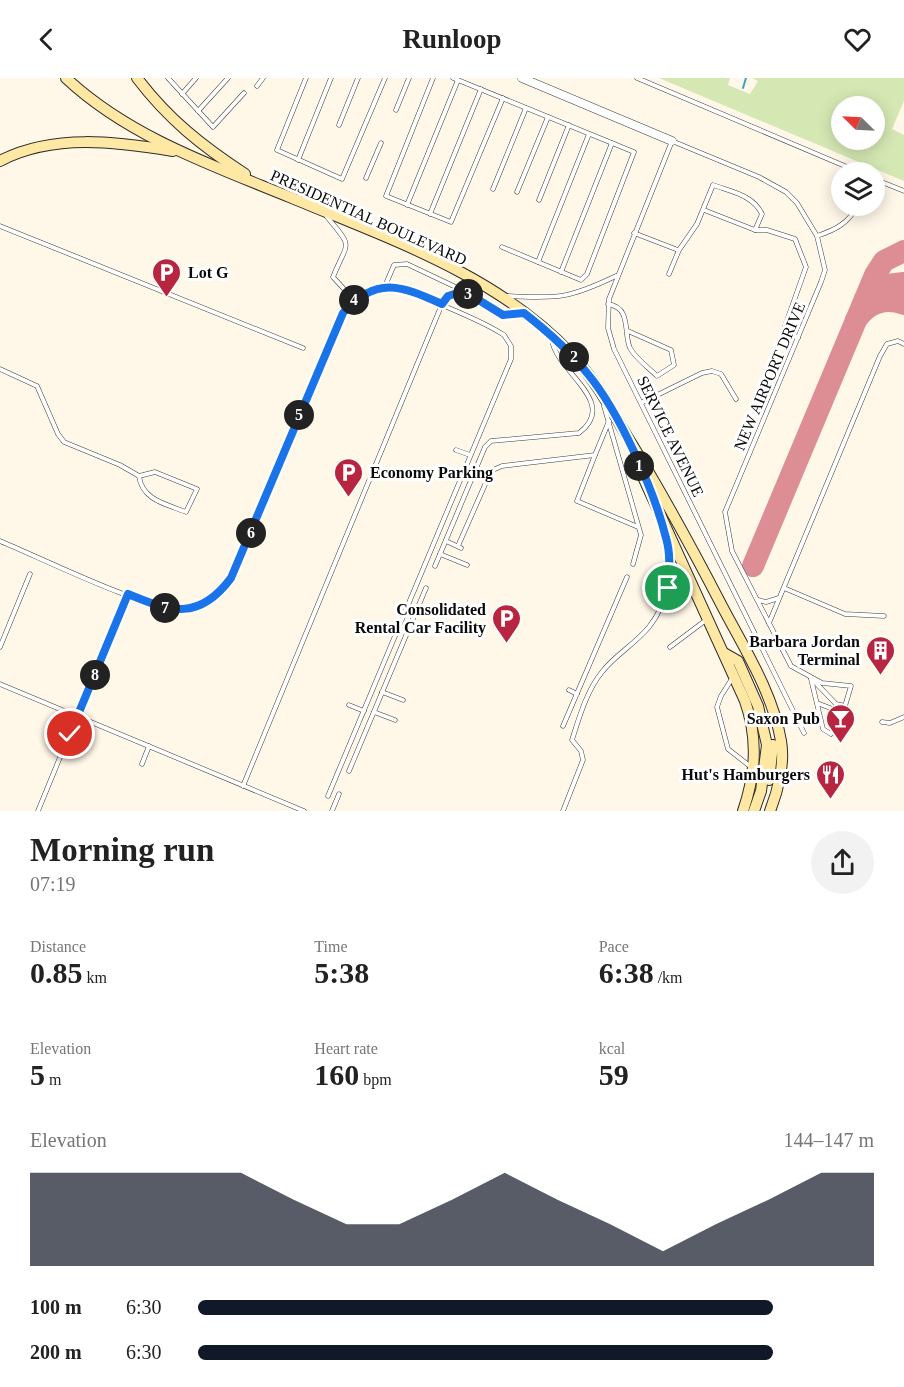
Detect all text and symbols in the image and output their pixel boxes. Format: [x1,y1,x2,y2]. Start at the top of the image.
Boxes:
icon: back [30,23,63,56]
icon: heart [841,23,874,56]
text: Runloop [402,24,502,54]
north arrow [831,96,885,150]
map controls [831,96,885,216]
button: layers [831,162,885,216]
street label: PRESIDENTIAL BOULEVARD [268,166,469,269]
parking icon: Lot G [151,256,183,298]
place label: Lot G [188,264,229,281]
pin: 3 [453,279,483,309]
pin: 4 [339,285,369,315]
text: 3 [464,285,472,302]
text: 4 [350,291,358,308]
street label: NEW AIRPORT DRIVE [731,300,808,453]
pin: 2 [559,342,589,372]
text: 2 [570,348,578,365]
street label: SERVICE AVENUE [634,373,707,499]
pin: 5 [284,400,314,430]
text: 5 [295,406,303,423]
pin: 1 [624,451,654,481]
parking icon: Economy Parking [333,456,365,498]
text: 1 [635,457,643,474]
place label: Economy Parking [370,464,493,482]
pin: 6 [236,518,266,548]
text: 6 [247,524,255,541]
pin [642,562,693,613]
icon: arrive [651,571,684,604]
pin: 7 [150,593,180,623]
text: 7 [161,599,169,616]
place label: Consolidated Rental Car Facility [355,601,486,637]
parking icon: Consolidated Rental Car Facility [491,602,523,644]
place label: Barbara Jordan Terminal [749,633,861,668]
building icon: Barbara Jordan Terminal [865,634,897,676]
pin: 8 [80,660,110,690]
text: 8 [91,666,99,683]
bar icon: Saxon Pub [825,702,857,744]
pin [44,708,95,759]
place label: Saxon Pub [747,710,820,727]
icon: check [53,717,86,750]
restaurant icon: Hut's Hamburgers [815,758,847,800]
place label: Hut's Hamburgers [682,766,810,784]
button: share [811,831,874,894]
text: Morning run [30,832,214,868]
text: 07:19 [30,873,76,895]
text: Distance [30,938,86,955]
text: Time [314,938,348,955]
text: Pace [599,938,629,955]
text: 0.85 [30,956,83,989]
text: 5:38 [314,956,369,989]
text: 6:38 [599,956,654,989]
text: km [83,969,107,986]
text: /km [654,969,683,986]
text: Elevation [30,1040,91,1057]
text: Heart rate [314,1040,378,1057]
text: kcal [599,1040,625,1057]
text: 5 [30,1058,45,1091]
text: 160 [314,1058,359,1091]
text: 59 [599,1058,629,1091]
text: m [45,1071,61,1088]
text: bpm [359,1071,392,1088]
text: Elevation [30,1129,107,1151]
text: 144–147 m [783,1129,874,1151]
text: 100 m [30,1296,82,1318]
text: 6:30 [126,1296,162,1318]
text: 200 m [30,1341,82,1363]
text: 6:30 [126,1341,162,1363]

